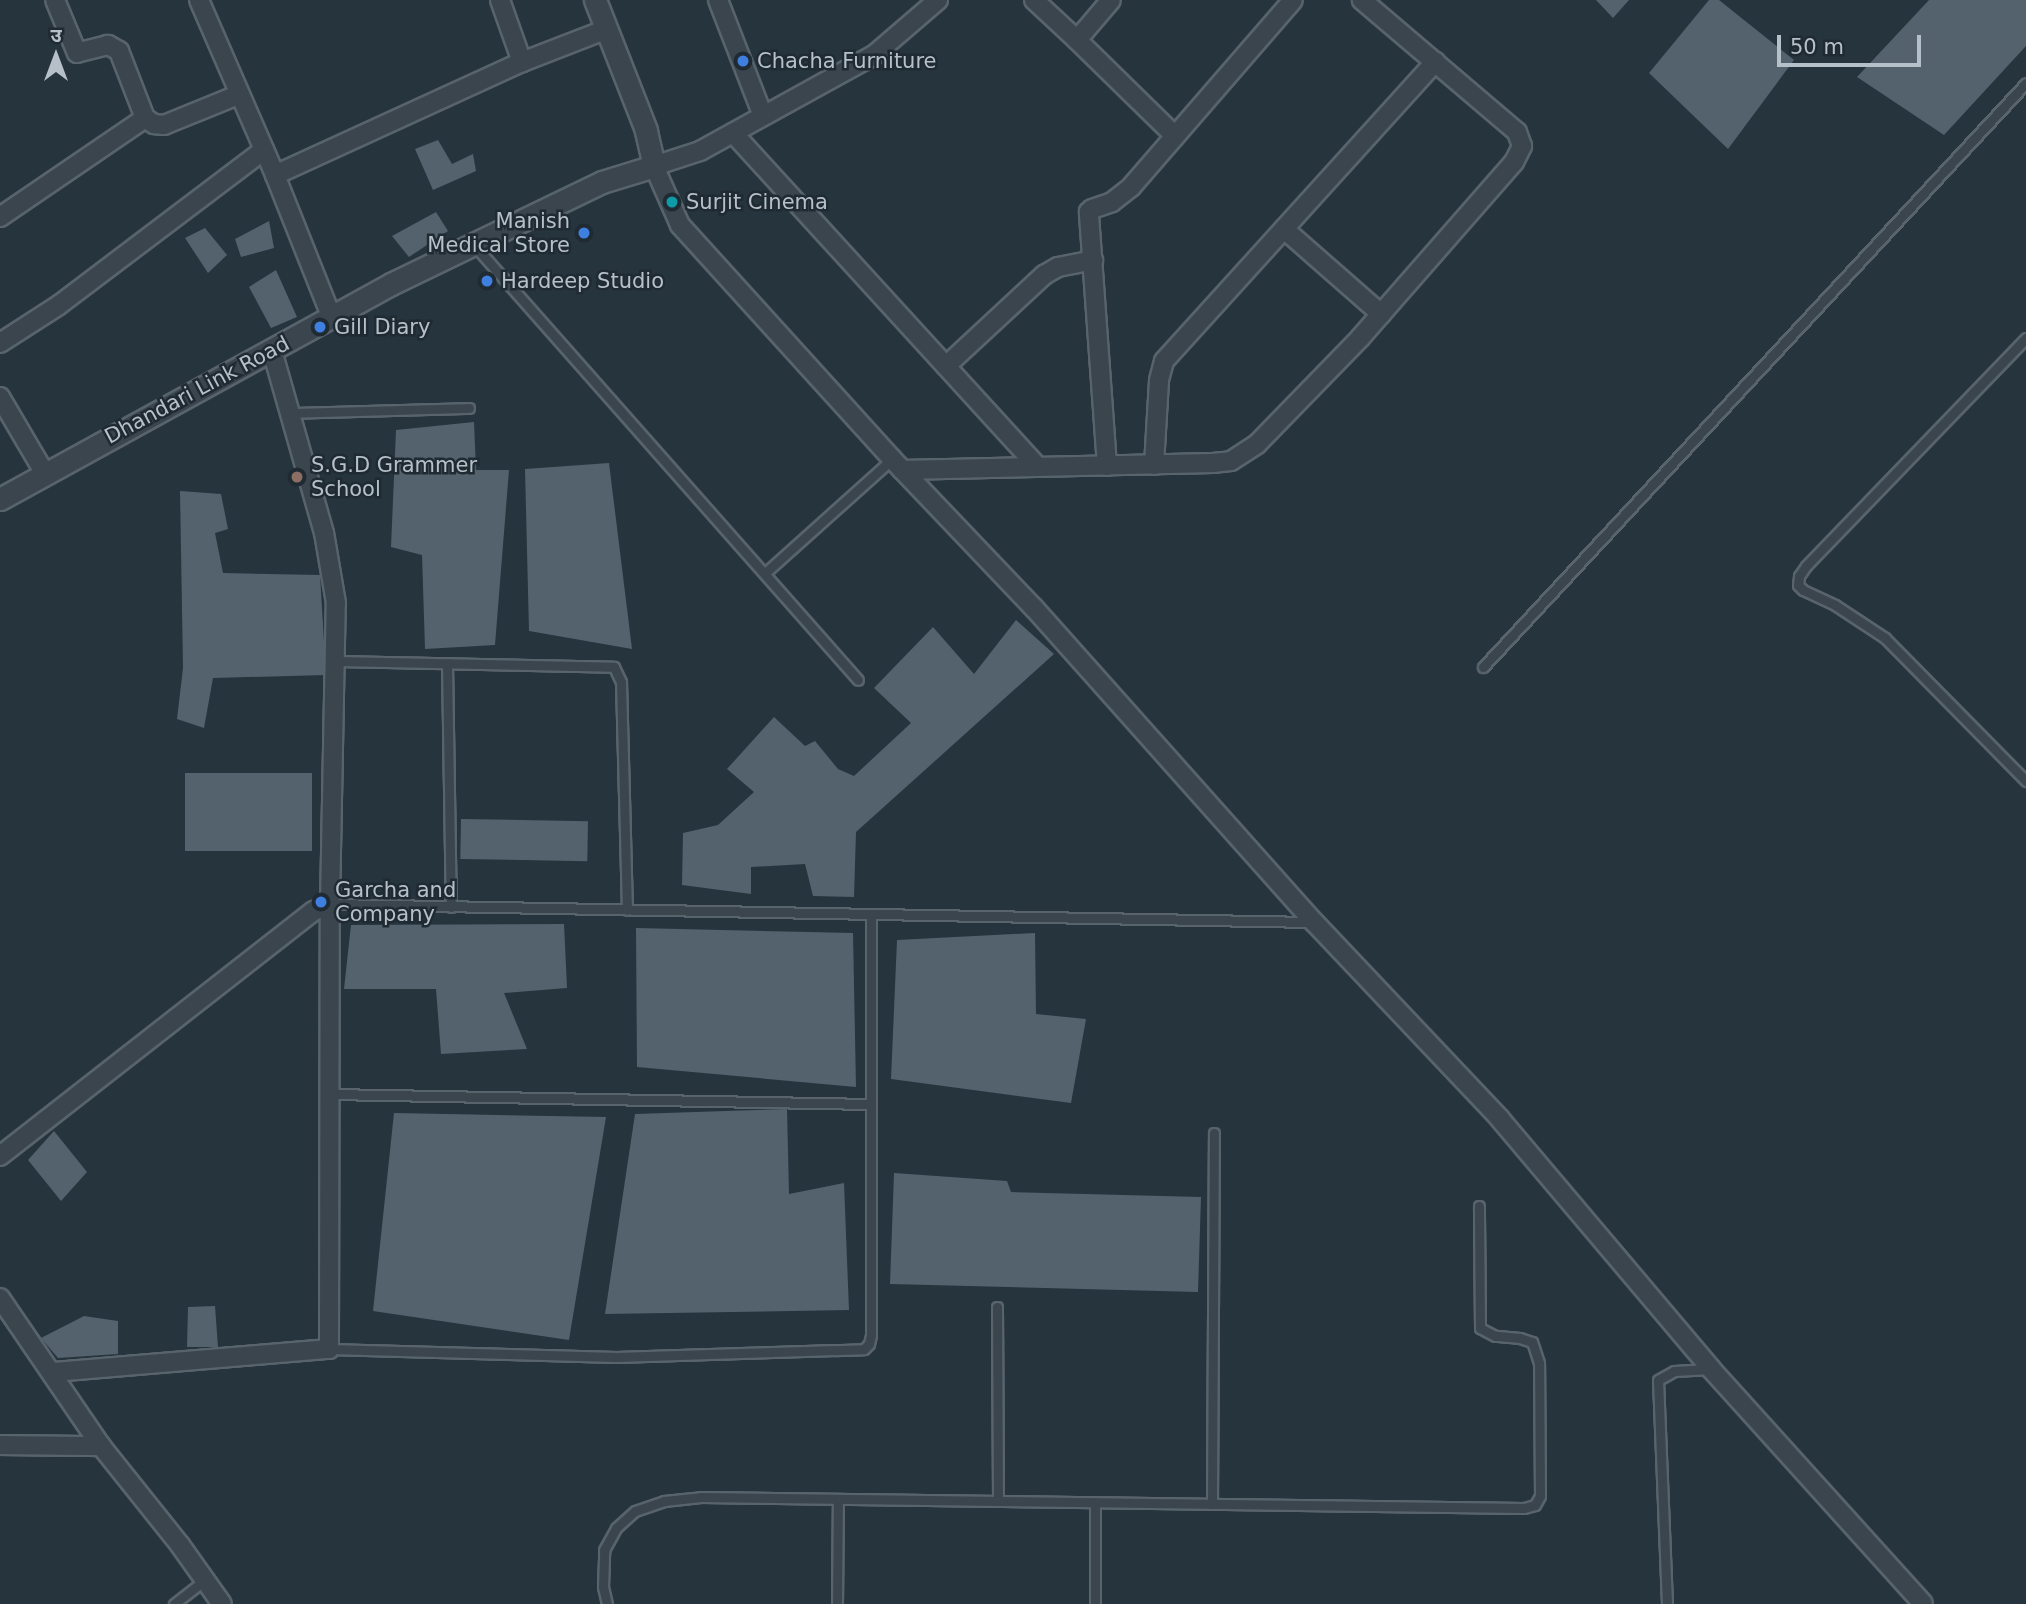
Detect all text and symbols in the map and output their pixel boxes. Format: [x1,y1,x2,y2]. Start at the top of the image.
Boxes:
north arrow [21,21,91,91]
scale bar [1781,21,1924,65]
text: उ [50,24,62,46]
text: 50 m [1790,35,1844,59]
place label: Chacha Furniture [757,48,937,74]
marker: Chacha Furniture [735,53,751,69]
place label: Surjit Cinema [686,189,828,215]
marker: Surjit Cinema [664,194,680,210]
place label: Manish Medical Store [427,208,570,258]
marker: Manish Medical Store [576,225,592,241]
place label: Hardeep Studio [501,268,664,294]
marker: Hardeep Studio [479,273,495,289]
place label: Gill Diary [334,314,430,340]
marker: Gill Diary [312,319,328,335]
street label: Dhandari Link Road [100,331,294,449]
place label: S.G.D Grammer School [311,452,477,502]
marker: S.G.D Grammer School [289,469,305,485]
place label: Garcha and Company [335,877,456,927]
marker: Garcha and Company [313,894,329,910]

